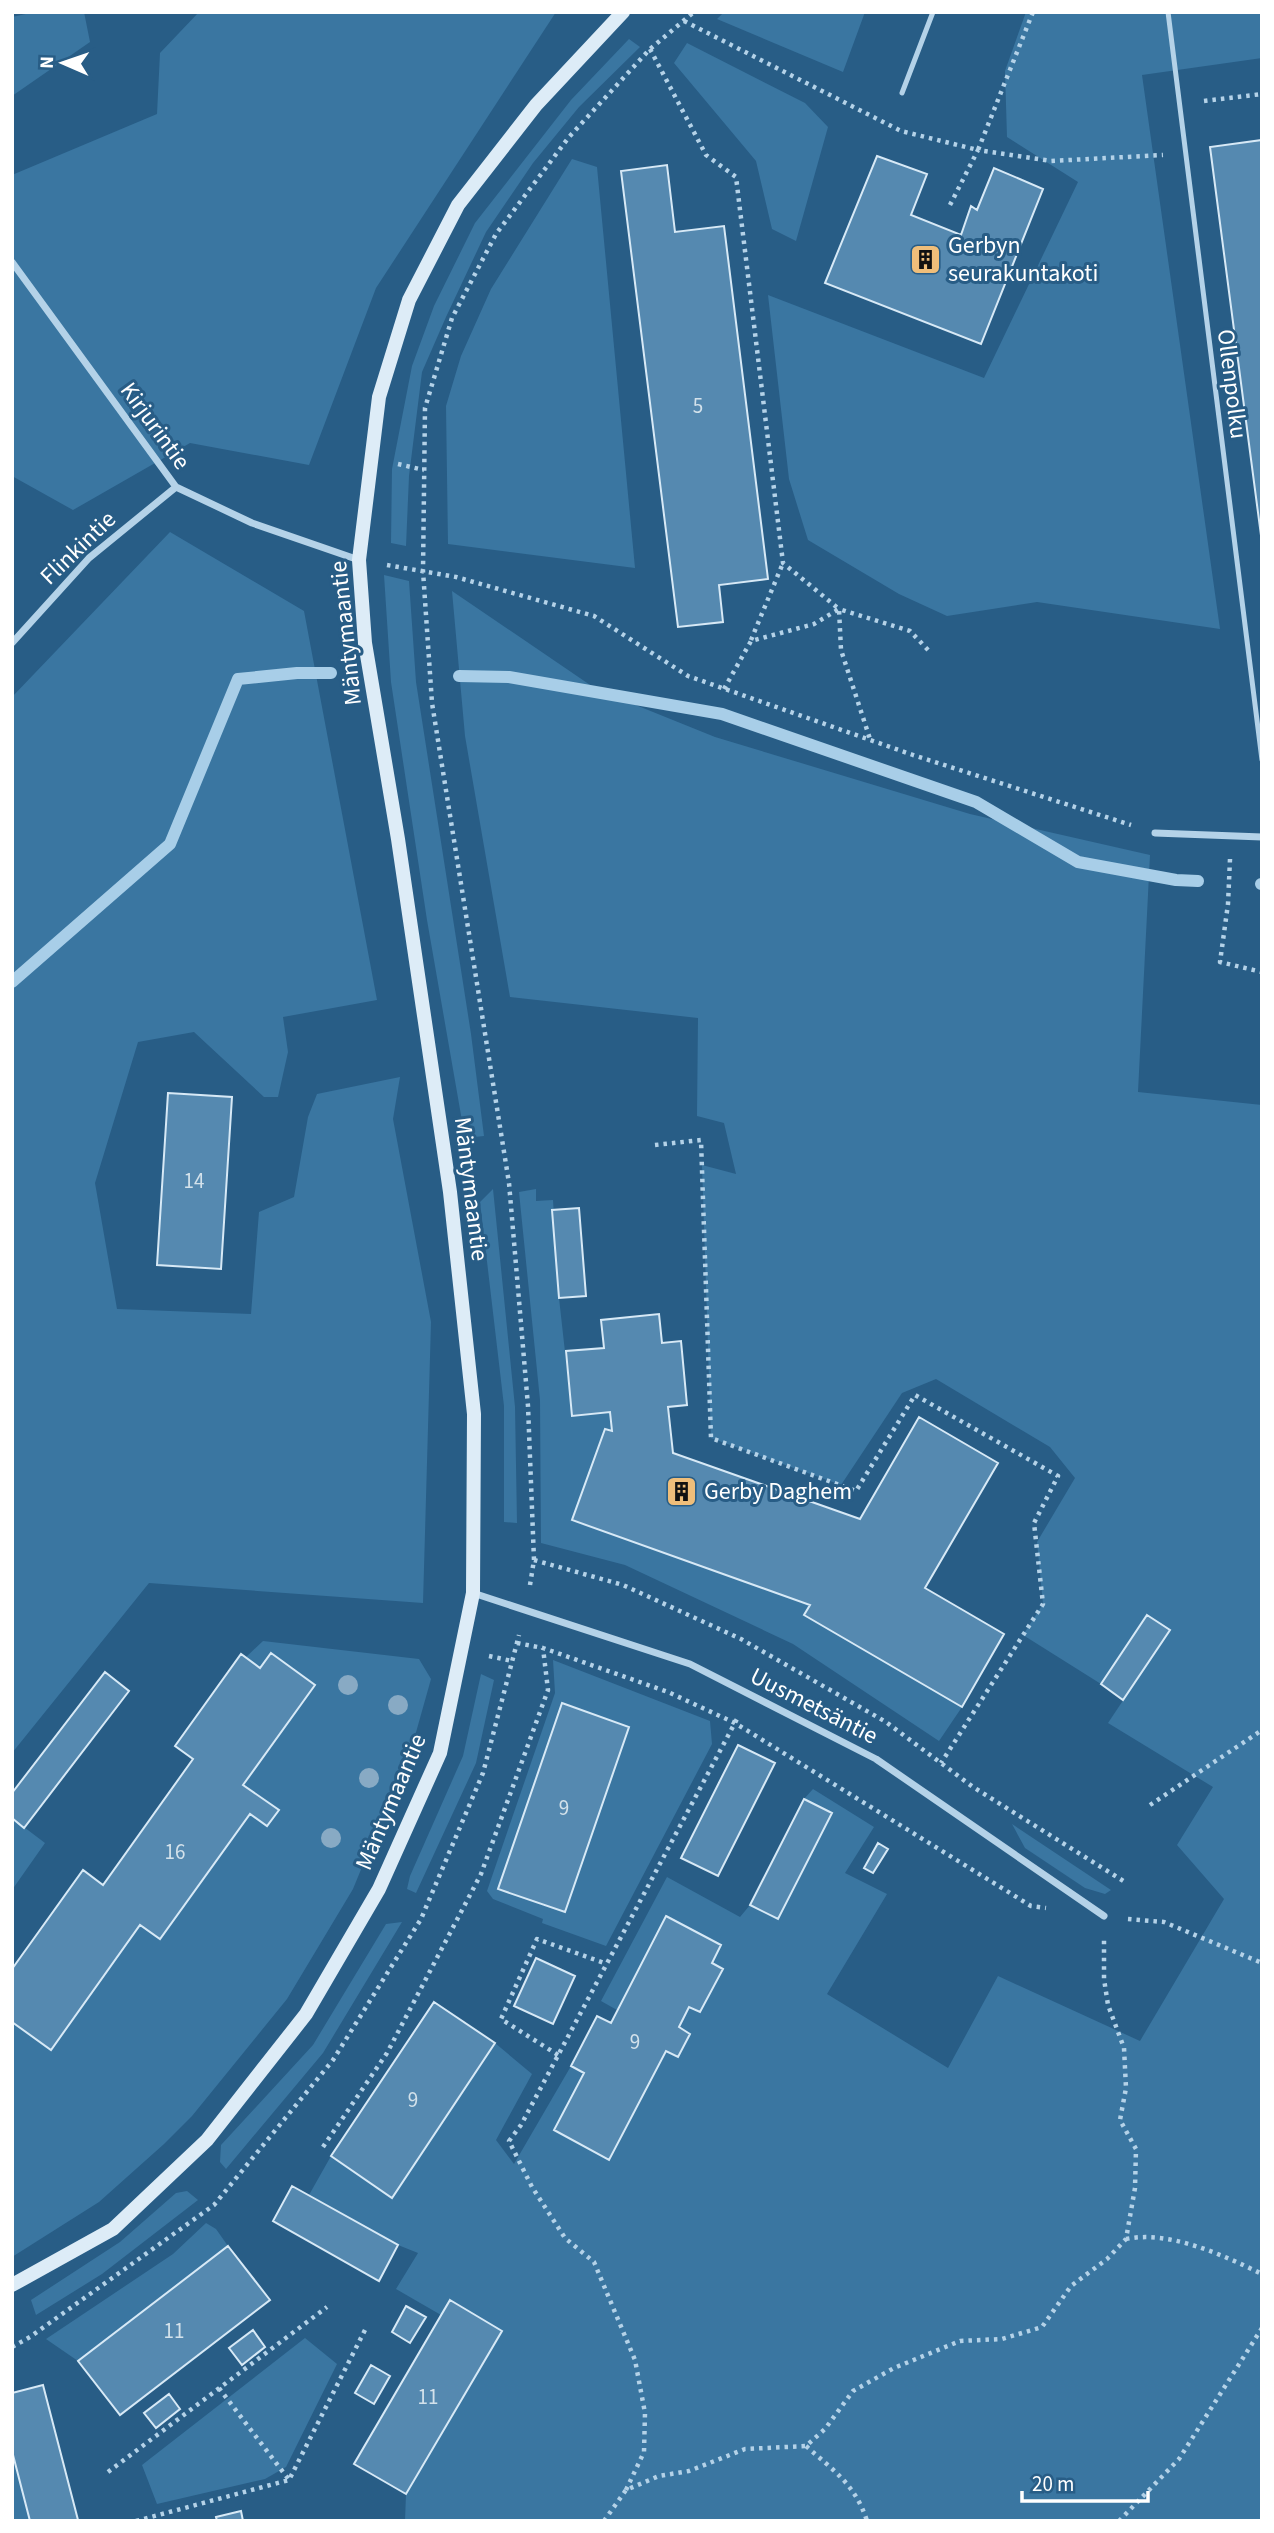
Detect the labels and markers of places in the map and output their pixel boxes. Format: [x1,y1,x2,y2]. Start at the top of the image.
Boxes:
place label: Gerbyn seurakuntakoti [948,228,1098,291]
building icon: Gerbyn seurakuntakoti [908,242,942,276]
building icon: Gerby Daghem [664,1474,698,1508]
place label: Gerby Daghem [704,1474,852,1509]

